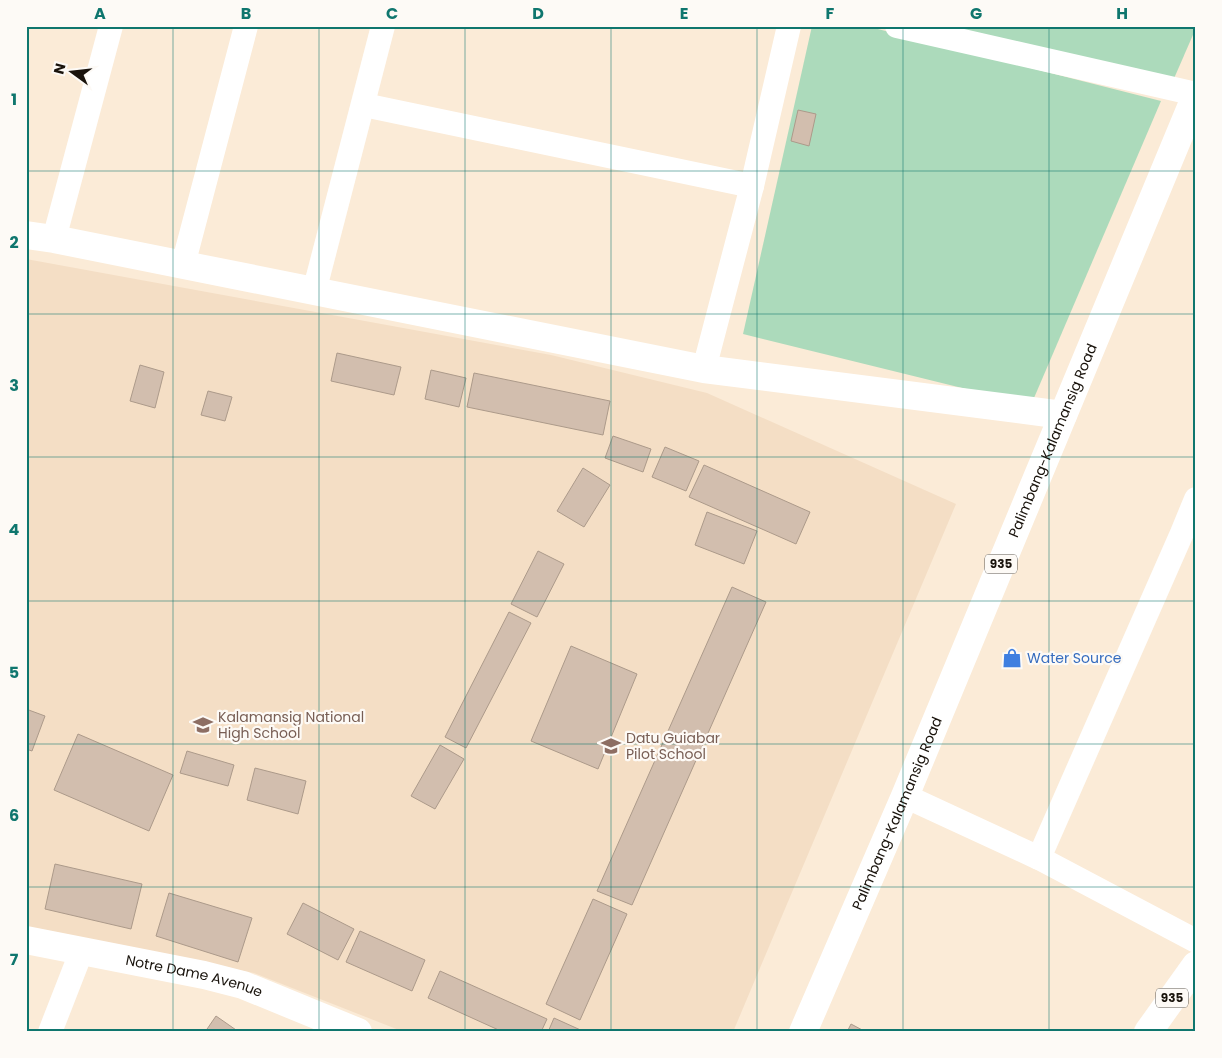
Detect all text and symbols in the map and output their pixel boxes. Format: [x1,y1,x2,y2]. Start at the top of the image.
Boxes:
text: A [94,2,106,25]
text: B [241,2,251,25]
text: C [386,2,398,25]
text: D [532,2,544,25]
text: E [680,2,688,25]
text: F [826,2,835,25]
text: G [970,2,982,25]
text: H [1116,2,1128,25]
north arrow [48,48,98,98]
text: N [48,61,70,76]
text: 1 [11,88,17,111]
text: 2 [9,231,19,254]
street label: Palimbang-Kalamansig Road [1003,341,1102,540]
text: 3 [9,374,19,397]
text: 4 [9,518,20,541]
road number: 935 [985,554,1017,574]
shop icon: Water Source [1001,647,1023,669]
place label: Water Source [1027,648,1122,668]
text: 5 [9,661,19,684]
place label: Kalamansig National High School [218,707,364,743]
school or university icon: Kalamansig National High School [192,714,214,736]
street label: Palimbang-Kalamansig Road [847,714,947,913]
place label: Datu Guiabar Pilot School [626,728,720,764]
school or university icon: Datu Guiabar Pilot School [600,735,622,757]
text: 6 [9,804,19,827]
text: 7 [10,948,19,971]
street label: Notre Dame Avenue [124,950,266,1002]
road number: 935 [1156,988,1188,1008]

